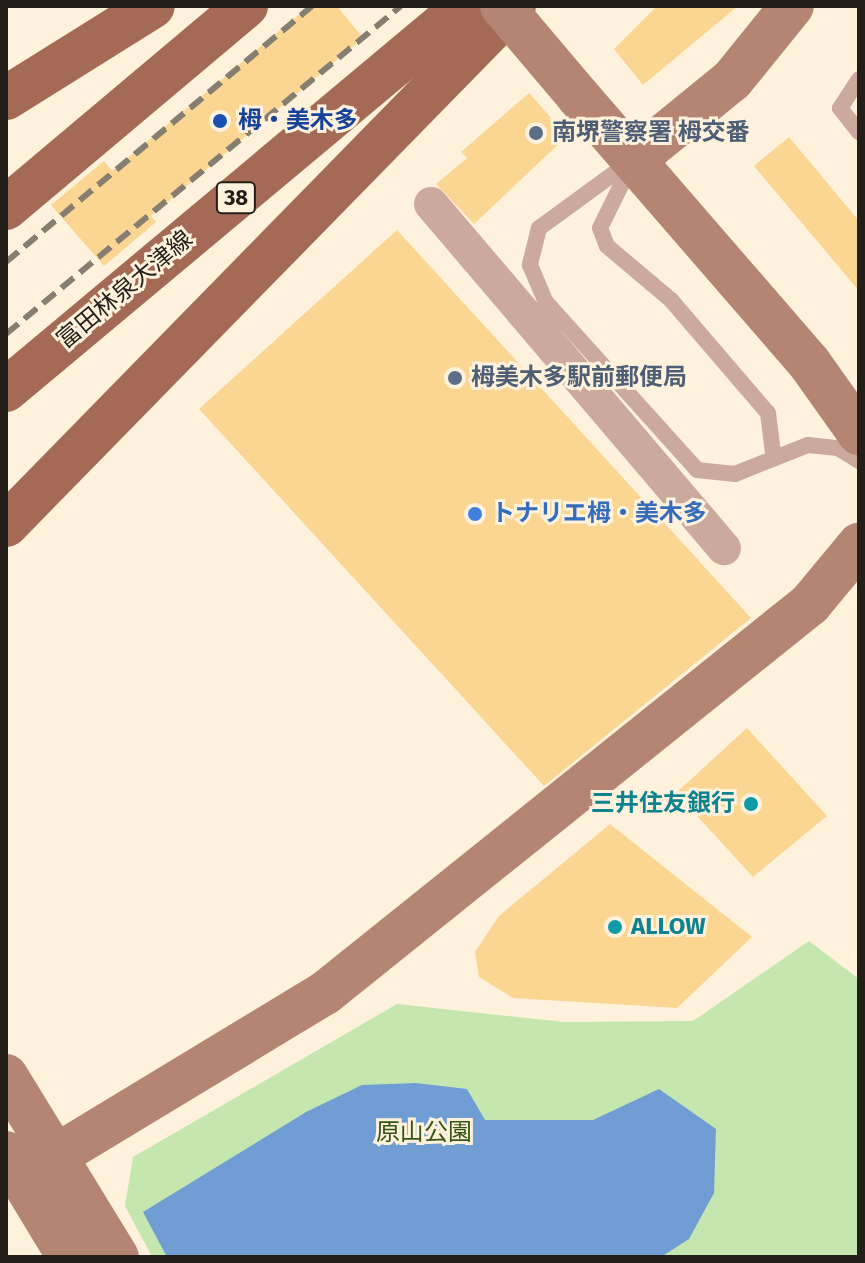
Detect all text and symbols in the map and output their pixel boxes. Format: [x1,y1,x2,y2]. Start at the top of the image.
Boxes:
place label: 栂・美木多 [238,107,358,135]
marker: 栂・美木多 [209,110,231,132]
place label: 南堺警察署 栂交番 [552,119,750,147]
marker: 南堺警察署 栂交番 [527,124,545,142]
road number: 38 [214,180,258,216]
street label: 富田林泉大津線 [51,225,199,355]
place label: 栂美木多駅前郵便局 [471,364,687,392]
marker: 栂美木多駅前郵便局 [446,369,464,387]
place label: トナリエ栂・美木多 [491,500,707,528]
marker: トナリエ栂・美木多 [466,505,484,523]
place label: 三井住友銀行 [591,790,735,818]
marker: 三井住友銀行 [742,795,760,813]
place label: ALLOW [631,913,706,941]
marker: ALLOW [606,918,624,936]
park label: 原山公園 [376,1119,472,1147]

